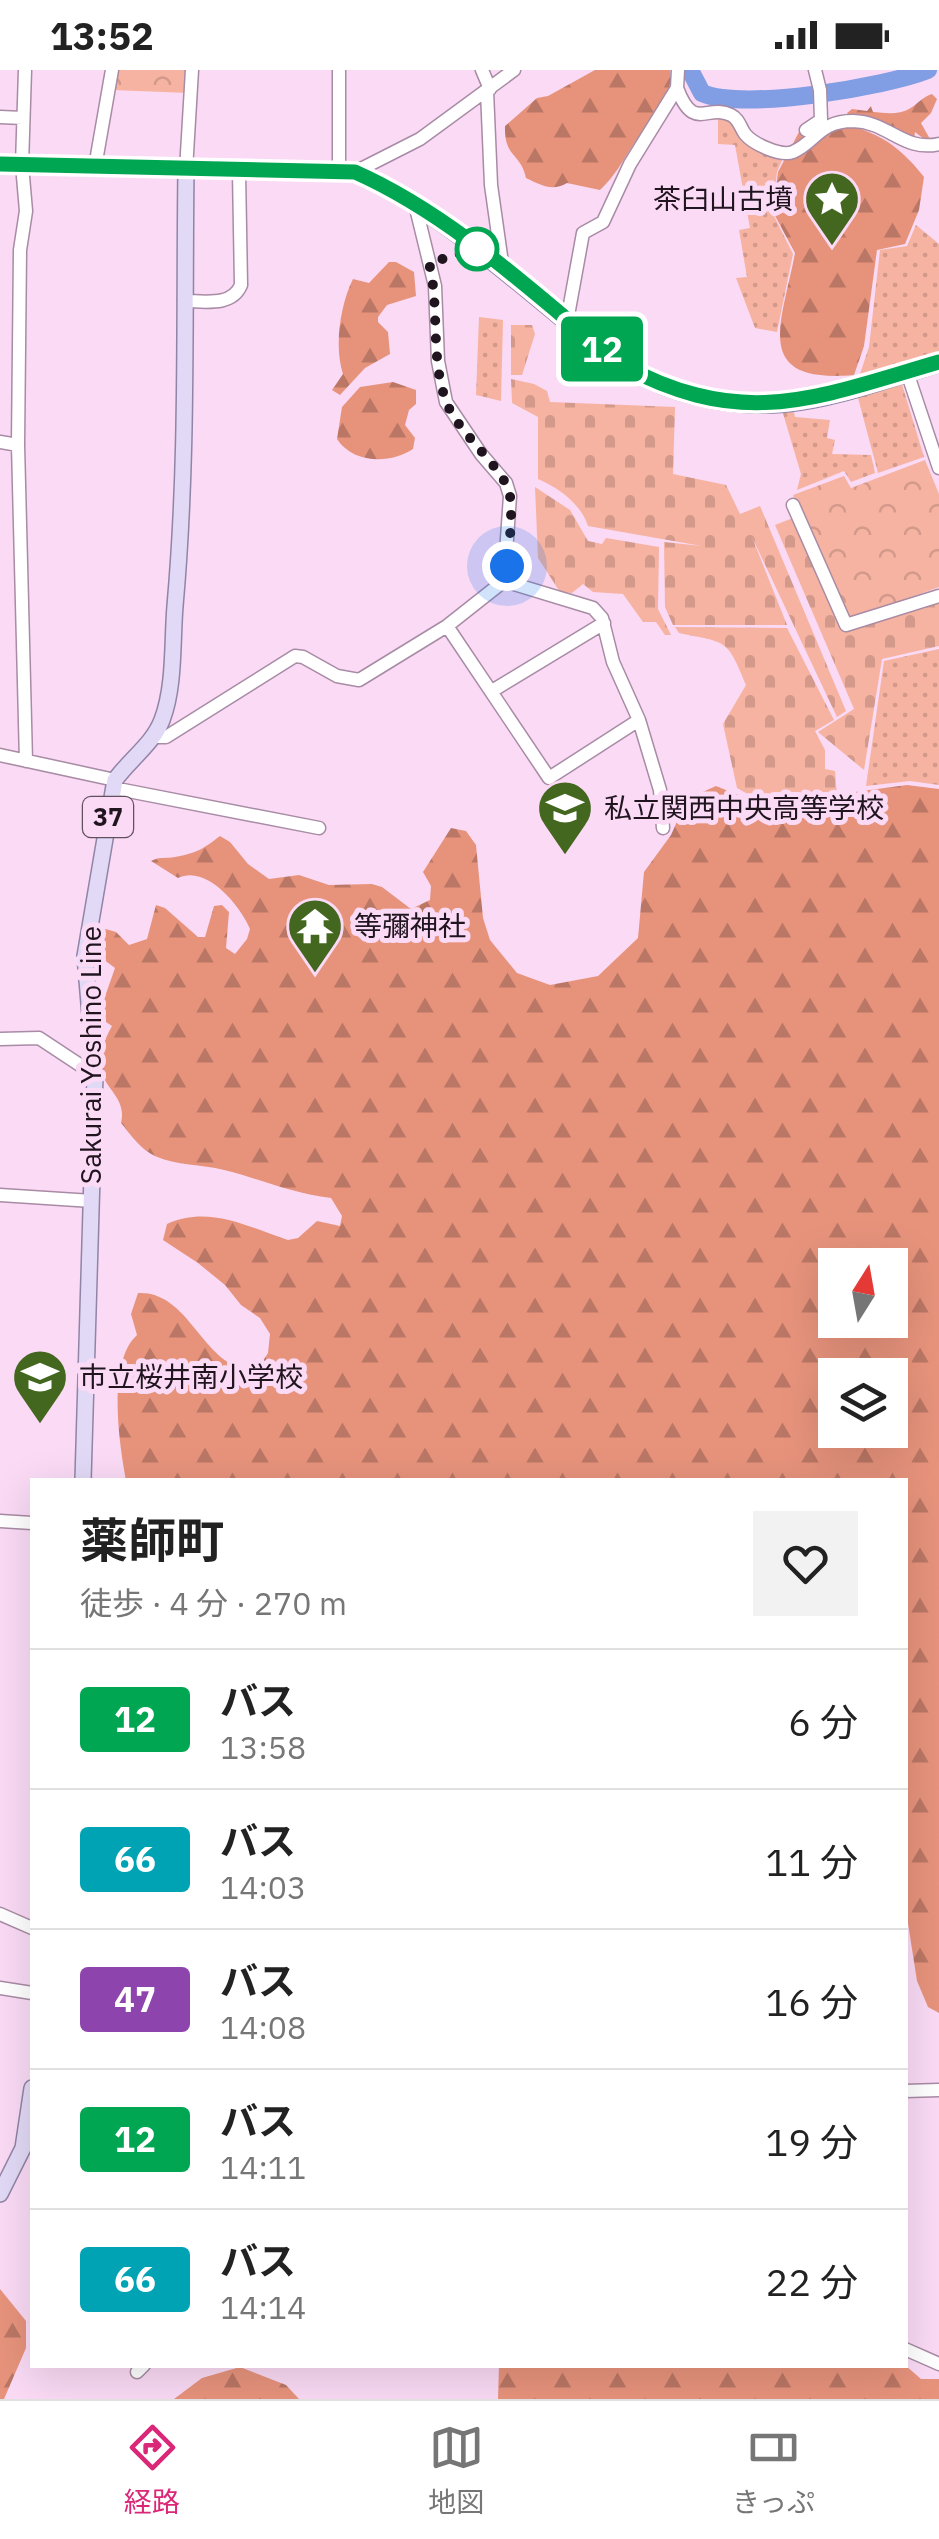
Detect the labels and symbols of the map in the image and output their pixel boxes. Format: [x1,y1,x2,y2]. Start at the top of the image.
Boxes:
place icon: 茶臼山古墳 [802,169,862,248]
place label: 茶臼山古墳 [653,180,793,217]
unlabelled marker [456,228,498,270]
line badge: 12 [557,316,647,382]
your location [482,541,532,591]
school or university icon: 私立関西中央高等学校 [535,778,595,857]
place label: 私立関西中央高等学校 [604,789,884,826]
road number: 37 [83,797,133,837]
temple icon: 等彌神社 [285,896,345,975]
place label: 等彌神社 [354,907,466,944]
street label: Sakurai Yoshino Line [72,926,109,1184]
north arrow [818,1248,908,1338]
school or university icon: 市立桜井南小学校 [10,1347,70,1426]
place label: 市立桜井南小学校 [79,1358,303,1395]

